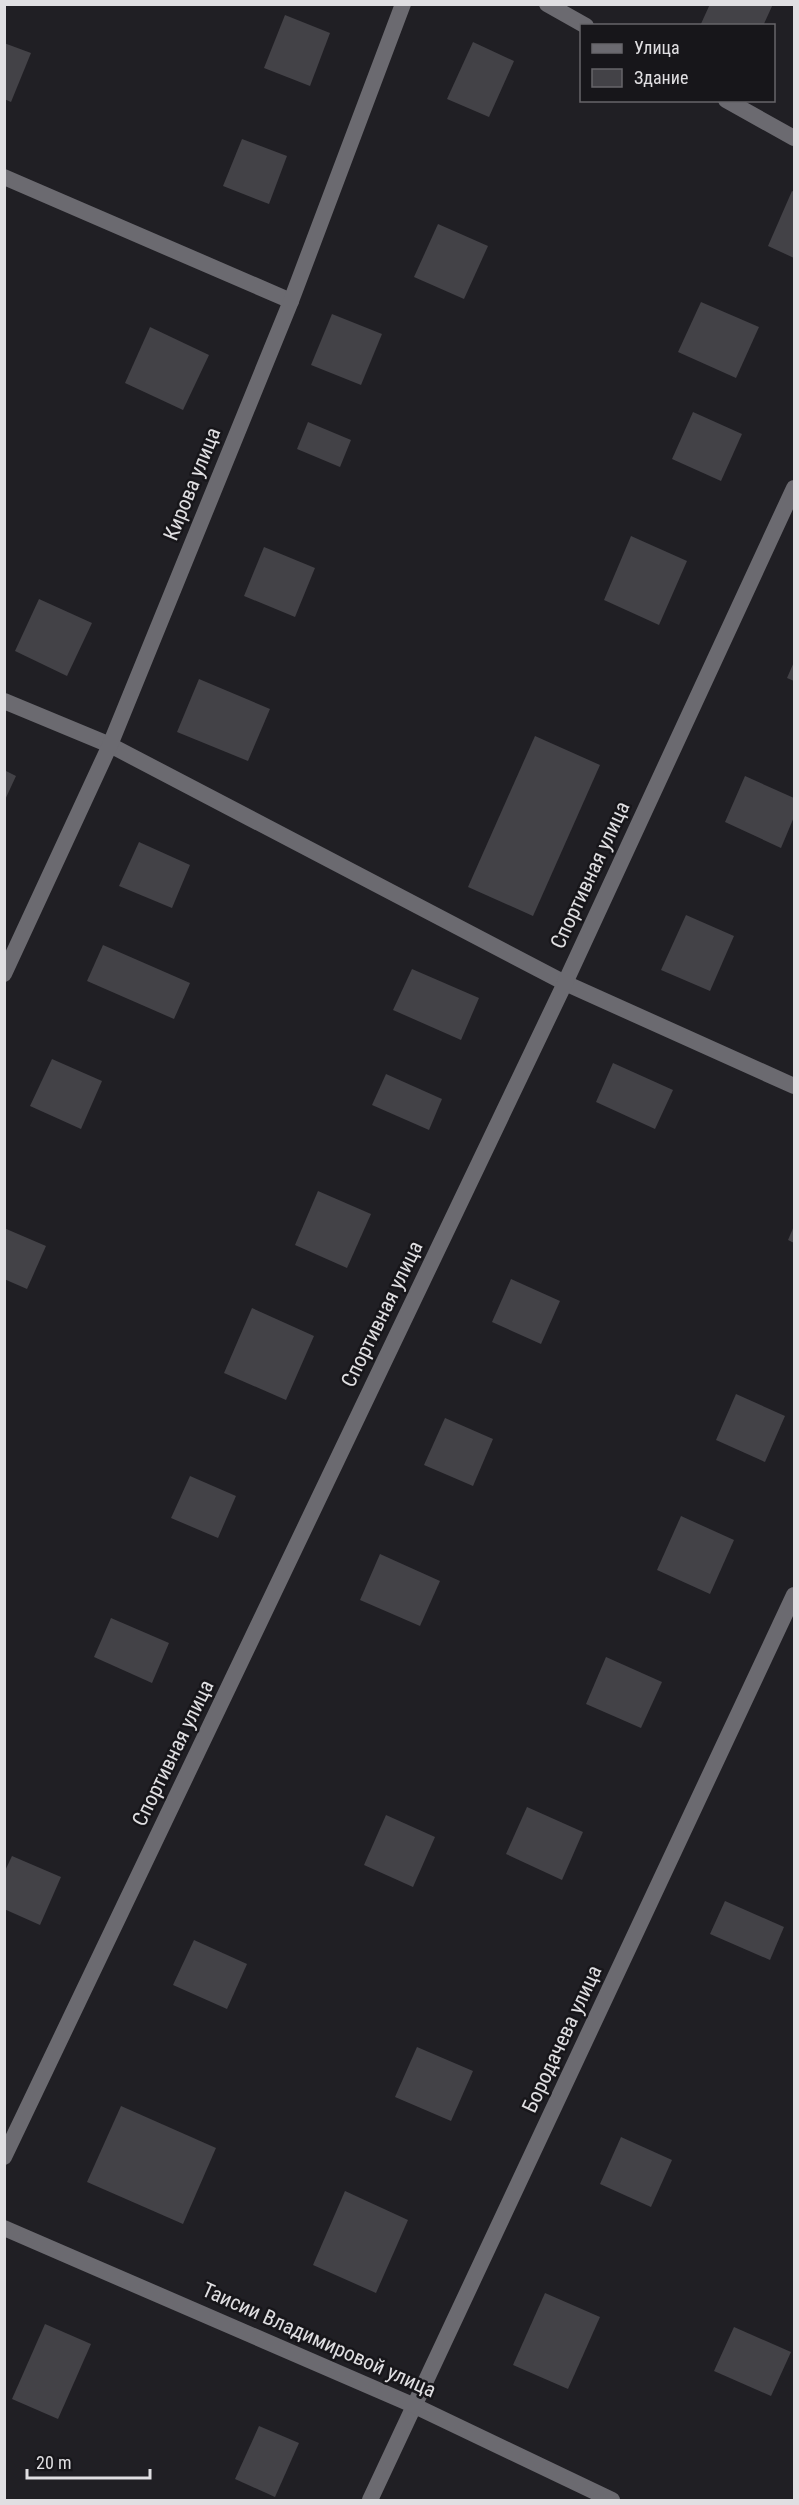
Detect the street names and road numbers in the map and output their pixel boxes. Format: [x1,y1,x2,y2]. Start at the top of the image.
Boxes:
street label: Кирова улица [159,424,225,544]
street label: Спортивная улица [545,798,635,952]
street label: Спортивная улица [336,1237,428,1391]
street label: Спортивная улица [127,1676,219,1830]
street label: Бородачева улица [517,1962,607,2116]
street label: Таисии Владимировой улица [198,2278,440,2402]

